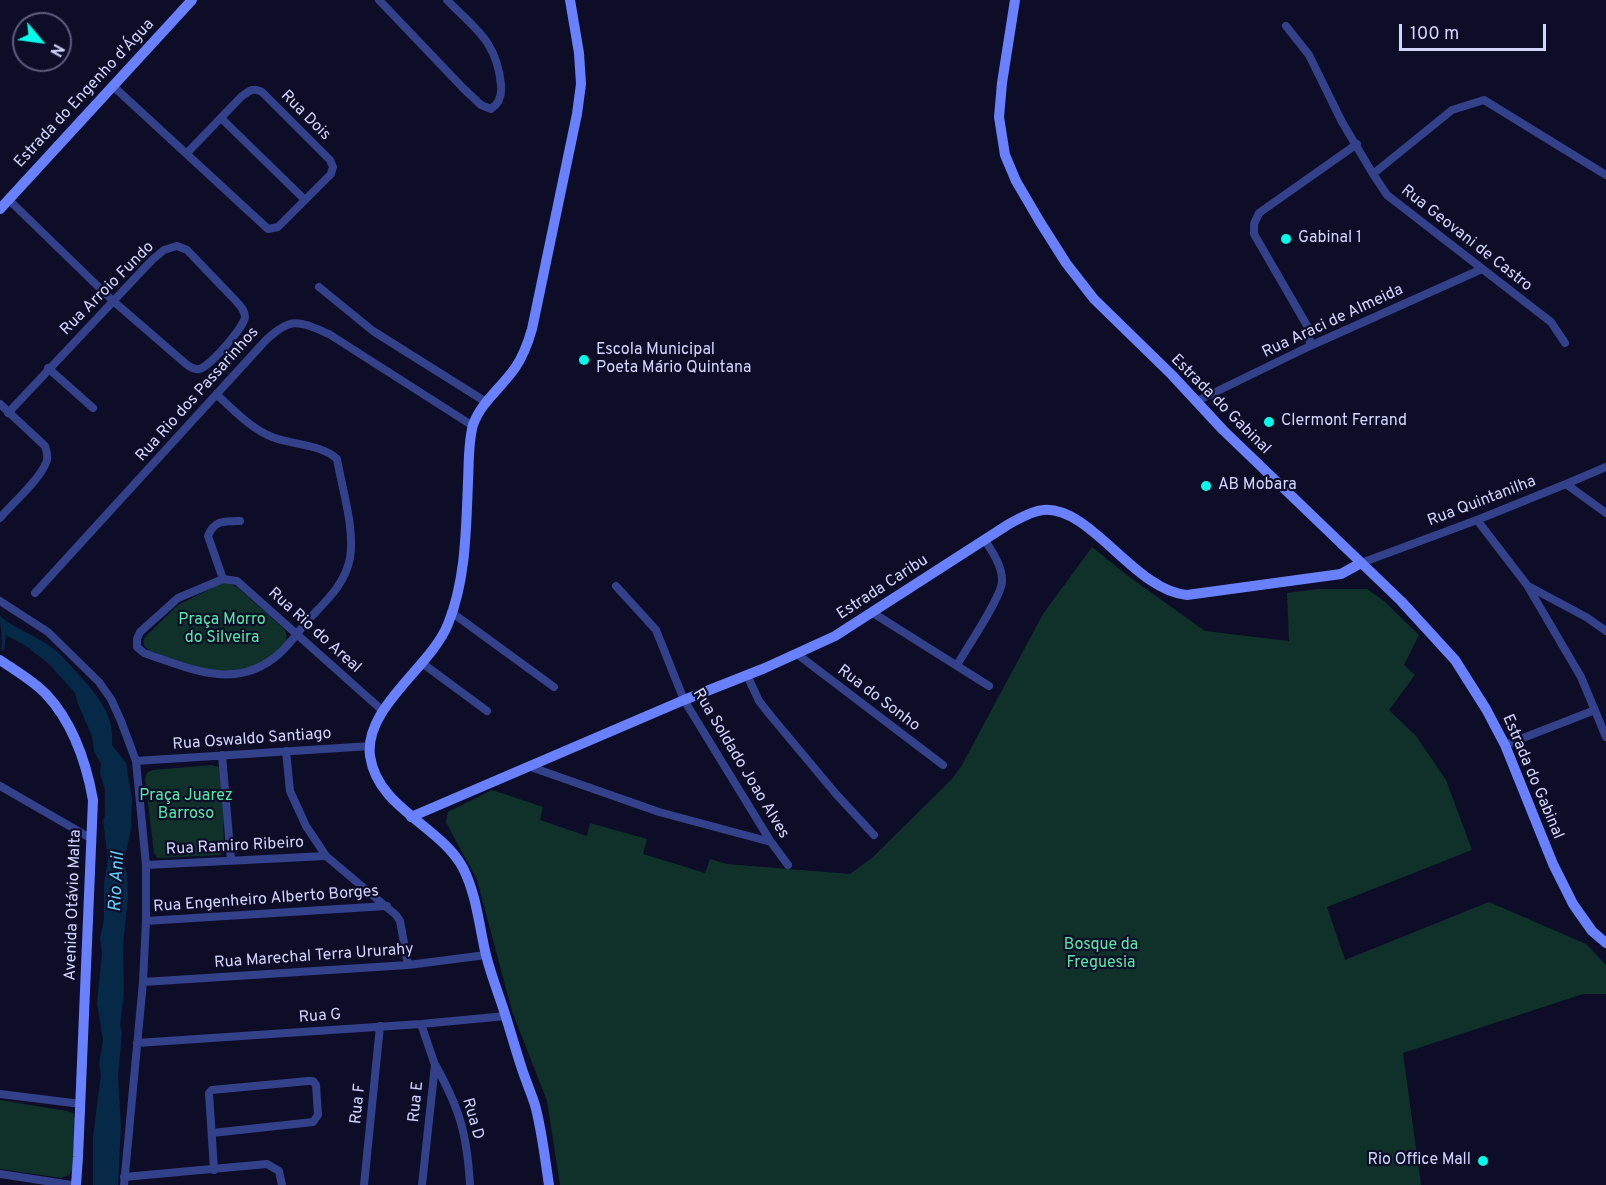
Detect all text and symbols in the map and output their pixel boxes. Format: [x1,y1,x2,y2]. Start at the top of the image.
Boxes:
north arrow [12,12,72,72]
scale bar [1402,12,1549,50]
street label: Estrada do Engenho d'Água [11,16,159,172]
text: 100 m [1410,23,1459,46]
text: N [44,40,68,60]
street label: Rua Dois [276,87,334,145]
street label: Rua Geovani de Castro [1396,182,1536,296]
place label: Gabinal 1 [1298,229,1362,249]
marker: Gabinal 1 [1279,232,1293,246]
street label: Rua Arroio Fundo [57,238,159,340]
street label: Rua Araci de Almeida [1260,281,1406,363]
street label: Rua Rio dos Passarinhos [132,324,264,466]
place label: Escola Municipal Poeta Mário Quintana [596,341,752,379]
street label: Estrada do Gabinal [1166,351,1274,459]
marker: Escola Municipal Poeta Mário Quintana [577,353,591,367]
place label: Clermont Ferrand [1281,412,1407,432]
marker: Clermont Ferrand [1262,415,1276,429]
street label: Rua Quintanilha [1425,473,1539,531]
place label: AB Mobara [1218,476,1297,496]
marker: AB Mobara [1199,479,1213,493]
street label: Estrada Caribu [834,551,932,625]
street label: Rua Rio do Areal [264,584,364,678]
park label: Praça Morro do Silveira [178,611,266,649]
street label: Rua do Sonho [833,662,923,736]
street label: Rua Soldado Joao Alves [688,685,792,843]
street label: Estrada do Gabinal [1497,712,1567,842]
street label: Rua Oswaldo Santiago [172,725,332,755]
park label: Praça Juarez Barroso [139,787,233,825]
street label: Avenida Otávio Malta [62,829,86,981]
street label: Rua Ramiro Ribeiro [165,834,305,860]
water label: Rio Anil [106,851,130,913]
street label: Rua Engenheiro Alberto Borges [153,883,379,917]
park label: Bosque da Freguesia [1064,936,1138,974]
street label: Rua Marechal Terra Ururahy [214,940,414,974]
street label: Rua G [298,1006,342,1028]
street label: Rua E [405,1080,429,1124]
street label: Rua F [347,1083,371,1125]
street label: Rua D [457,1096,487,1142]
place label: Rio Office Mall [1367,1151,1471,1171]
marker: Rio Office Mall [1476,1154,1490,1168]

